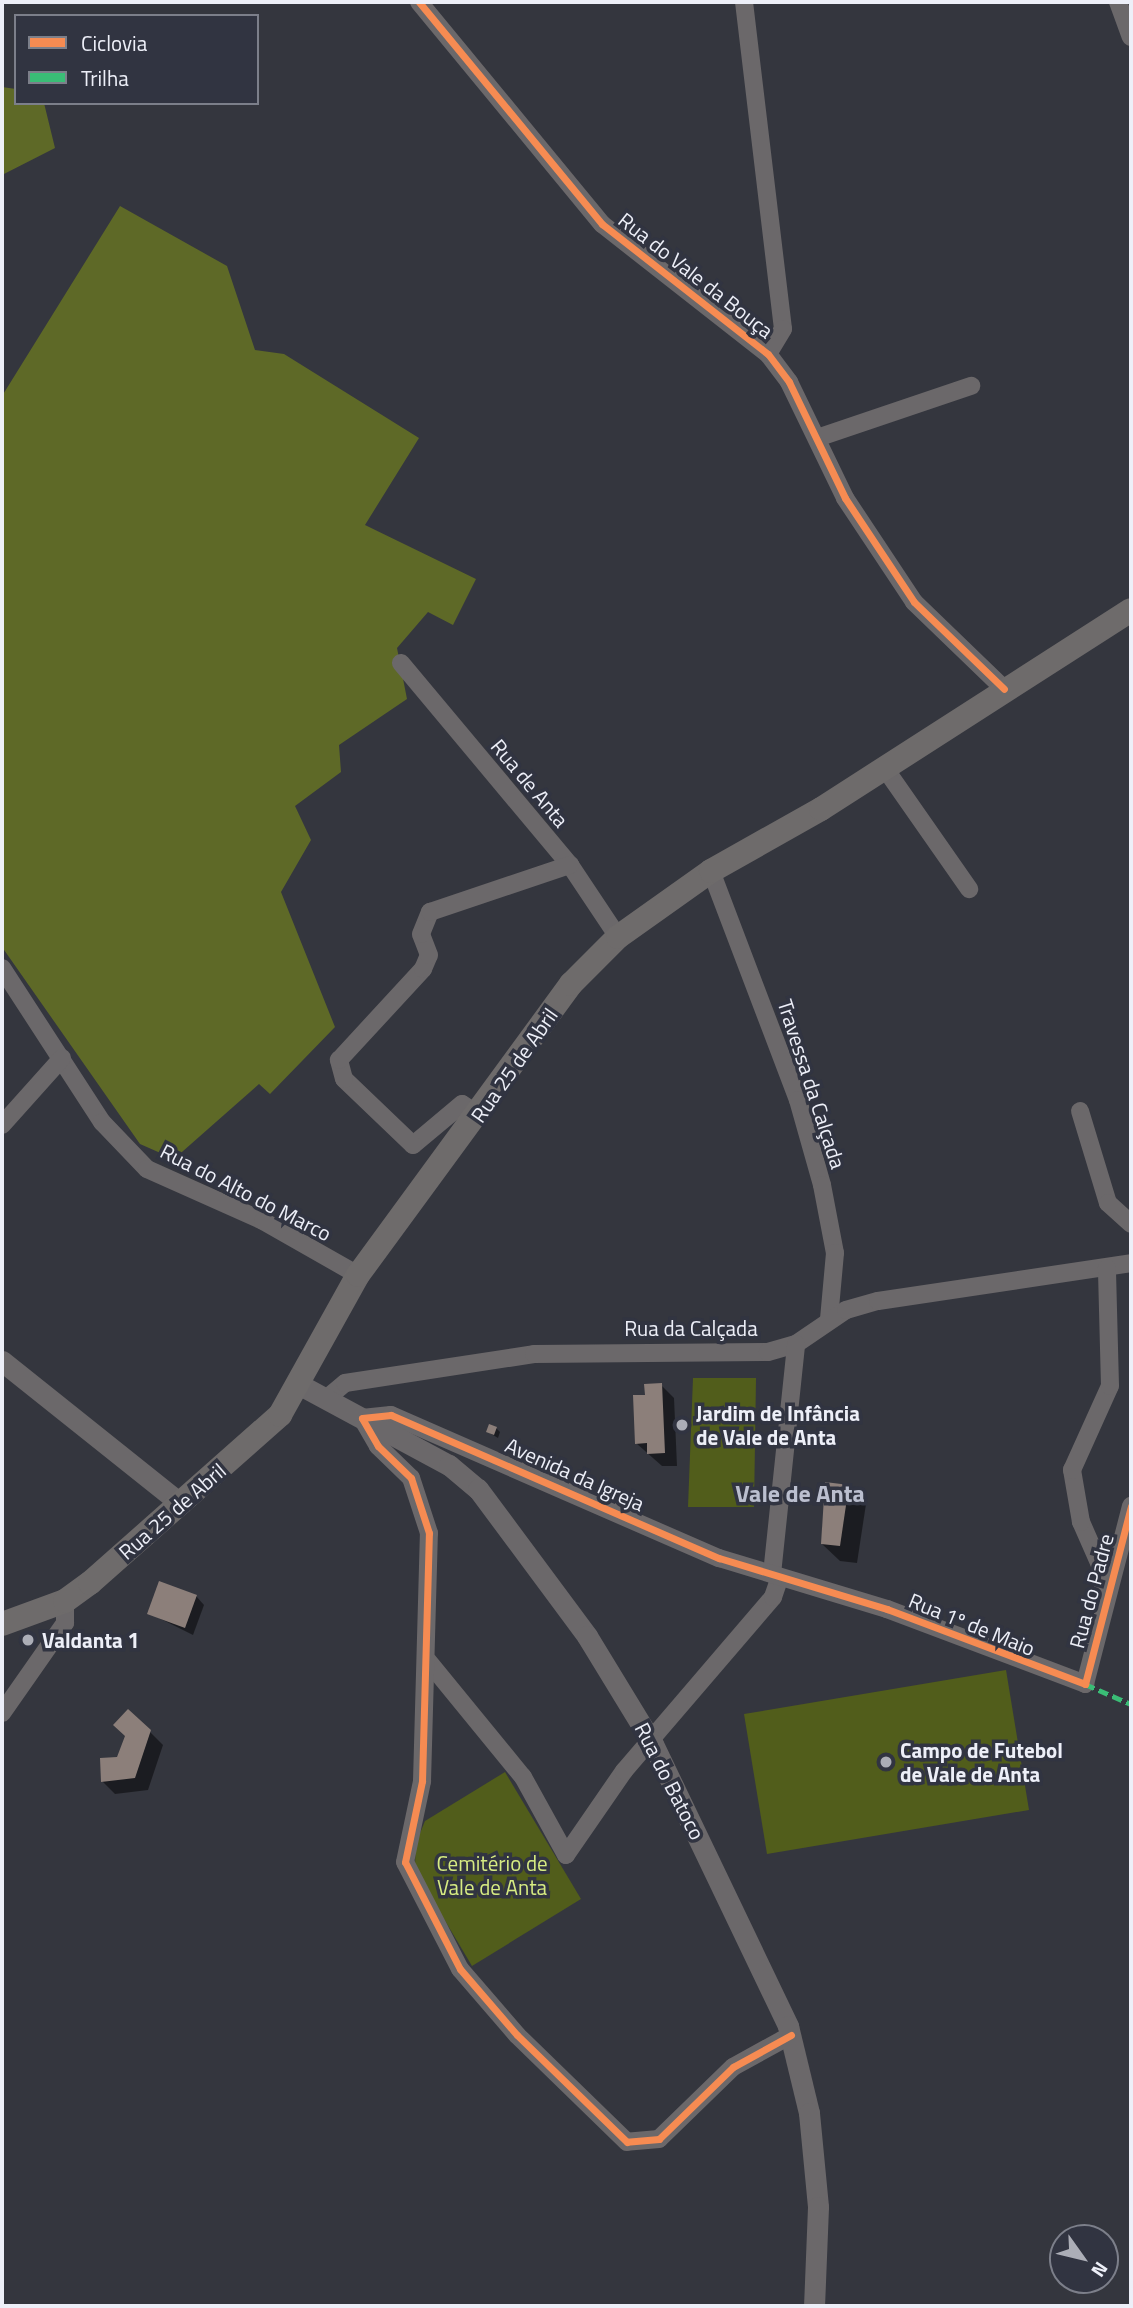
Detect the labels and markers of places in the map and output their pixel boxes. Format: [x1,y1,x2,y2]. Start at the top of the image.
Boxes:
place label: Jardim de Infância de Vale de Anta [696,1400,860,1450]
marker: Jardim de Infância de Vale de Anta [674,1417,690,1433]
place label: Valdanta 1 [42,1627,139,1653]
marker: Valdanta 1 [20,1632,36,1648]
place label: Campo de Futebol de Vale de Anta [900,1737,1063,1787]
marker: Campo de Futebol de Vale de Anta [878,1754,894,1770]

